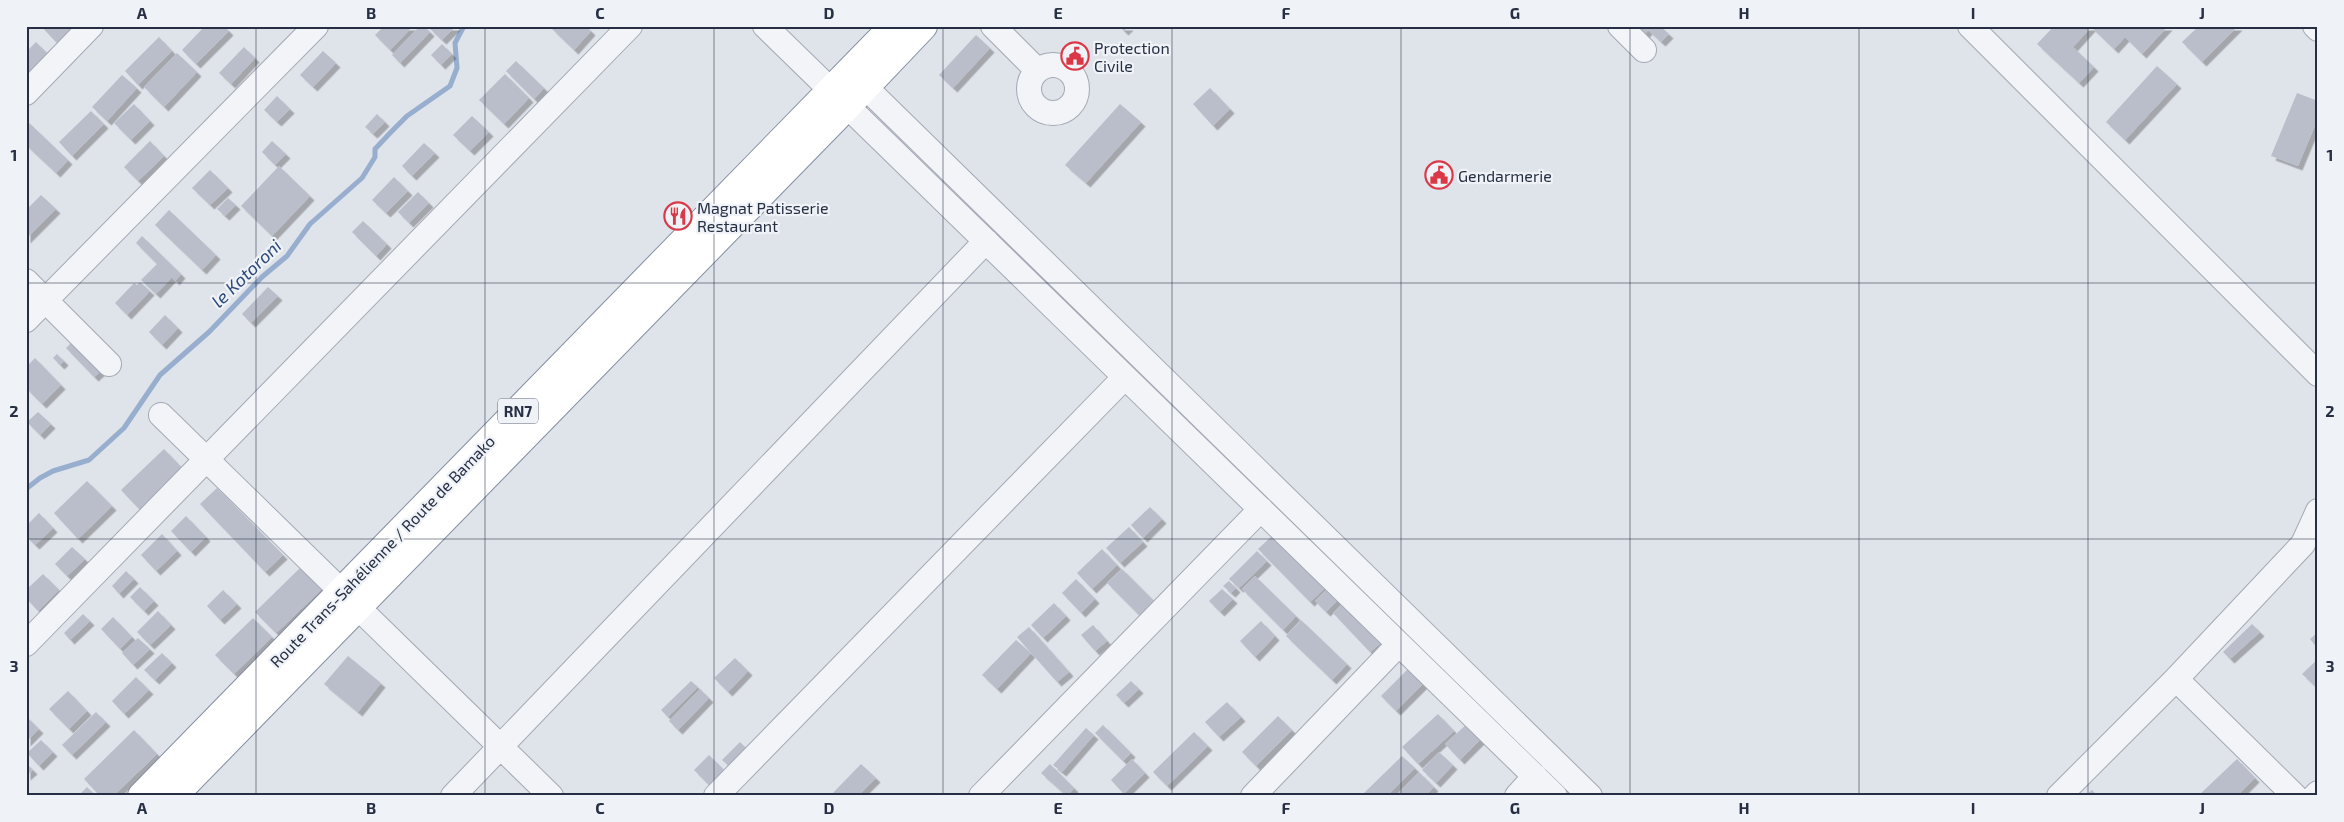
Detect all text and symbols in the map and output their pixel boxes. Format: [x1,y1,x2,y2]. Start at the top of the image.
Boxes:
text: A [137,3,148,22]
text: B [366,3,376,22]
text: C [595,3,605,22]
text: D [824,3,835,22]
text: E [1053,3,1063,22]
text: F [1282,3,1291,22]
text: G [1510,3,1520,22]
text: H [1738,3,1750,22]
text: I [1971,3,1975,22]
text: J [2199,3,2205,22]
place label: Protection Civile [1094,38,1170,75]
public building icon: Protection Civile [1060,41,1090,71]
text: 1 [11,145,17,164]
text: 1 [2327,145,2333,164]
public building icon: Gendarmerie [1424,160,1454,190]
place label: Gendarmerie [1458,166,1552,185]
place label: Magnat Patisserie Restaurant [697,198,829,235]
restaurant icon: Magnat Patisserie Restaurant [663,201,693,231]
water label: le Kotoroni [207,234,286,312]
road number: RN7 [498,398,538,424]
text: 2 [9,401,19,420]
text: 2 [2325,401,2335,420]
street label: Route Trans-Sahélienne / Route de Bamako [266,431,498,671]
text: 3 [9,656,19,675]
text: 3 [2325,656,2335,675]
text: A [137,798,148,817]
text: B [366,798,376,817]
text: C [595,798,605,817]
text: D [824,798,835,817]
text: E [1053,798,1063,817]
text: F [1282,798,1291,817]
text: G [1510,798,1520,817]
text: H [1738,798,1750,817]
text: I [1971,798,1975,817]
text: J [2199,798,2205,817]

